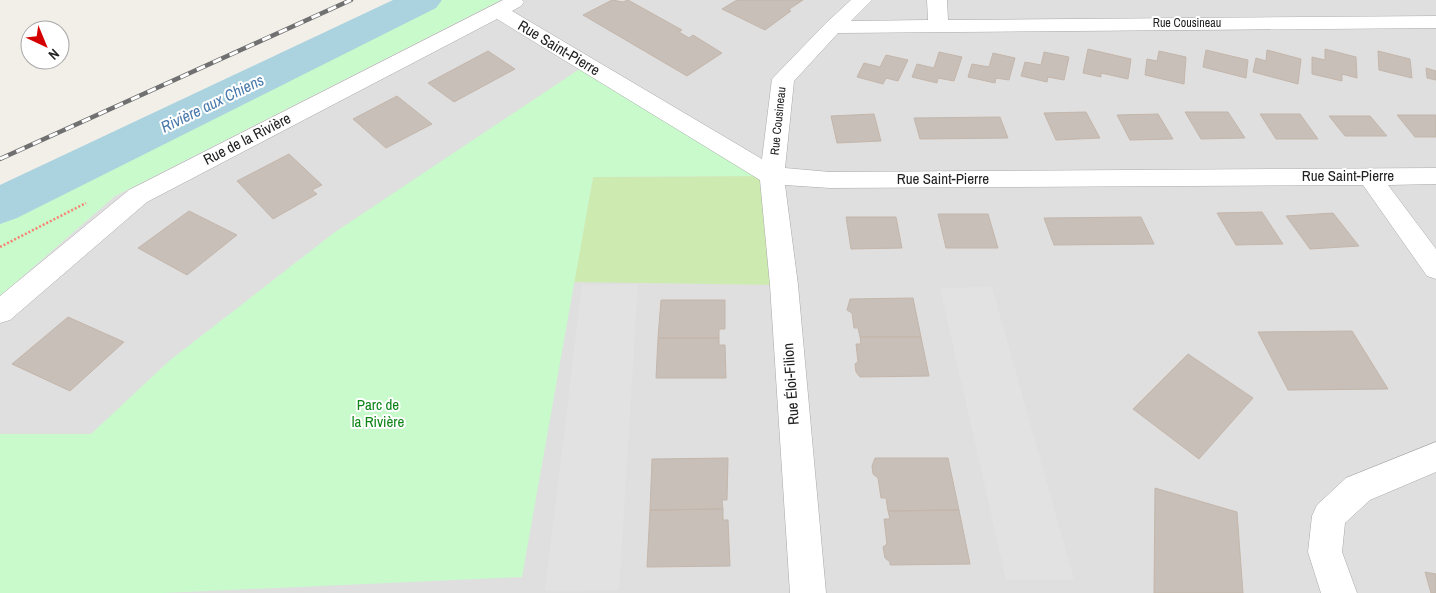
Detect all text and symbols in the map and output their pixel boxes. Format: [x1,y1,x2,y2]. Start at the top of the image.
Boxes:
street label: Rue Saint-Pierre [514,15,604,80]
street label: Rue Cousineau [1153,15,1221,31]
north arrow [20,20,70,70]
text: N [45,45,63,64]
water label: Rivière aux Chiens [157,68,268,138]
street label: Rue Cousineau [766,86,790,156]
street label: Rue de la Rivière [199,107,294,170]
street label: Rue Saint-Pierre [1302,165,1394,186]
street label: Rue Saint-Pierre [897,168,989,189]
street label: Rue Éloi-Filion [777,342,804,426]
park label: Parc de la Rivière [352,394,404,432]

